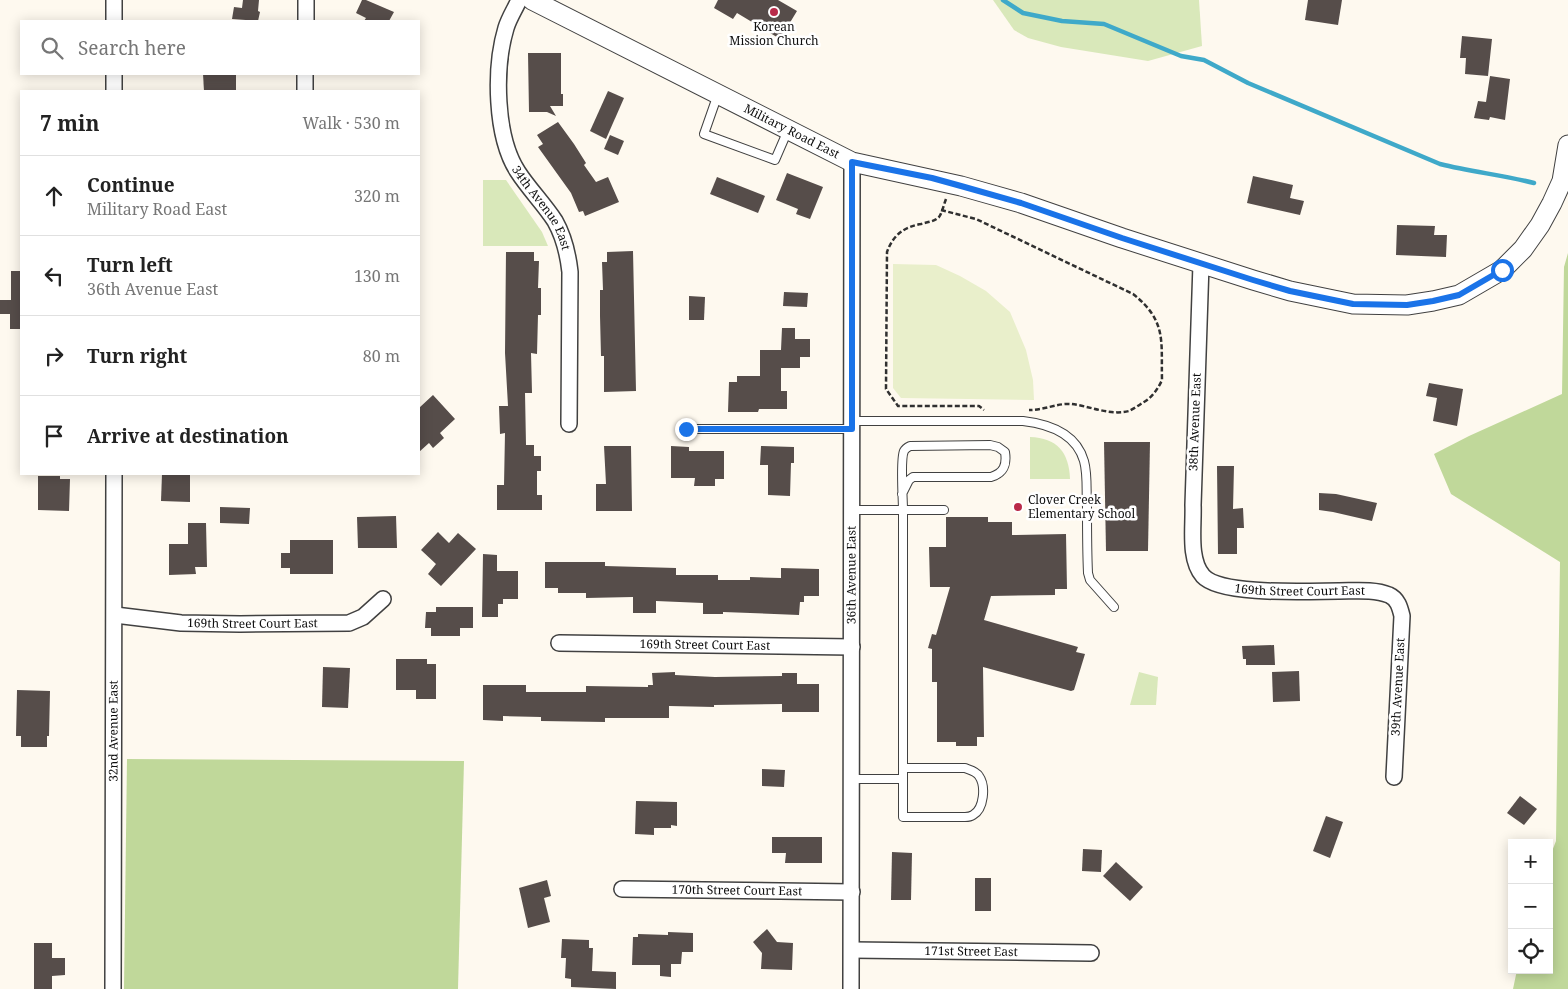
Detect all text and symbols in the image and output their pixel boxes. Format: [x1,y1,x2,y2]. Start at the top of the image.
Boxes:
marker: Korean Mission Church [768,6,780,18]
place label: Korean Mission Church [729,18,819,49]
search box [20,20,420,75]
icon: search [38,34,66,62]
text: Search here [78,35,186,61]
street label: Military Road East [741,100,843,162]
text: 7 min [40,109,99,137]
text: Walk · 530 m [303,112,400,134]
street label: 34th Avenue East [508,162,575,252]
text: Continue [87,172,175,198]
icon: ahead [40,182,68,210]
text: 320 m [354,185,400,207]
text: Military Road East [87,198,227,220]
text: Turn left [87,252,173,278]
route start [1491,259,1514,282]
icon: left [40,262,68,290]
text: 130 m [354,265,400,287]
text: 36th Avenue East [87,278,218,300]
icon: right [40,342,68,370]
text: Turn right [87,343,187,369]
text: 80 m [363,345,400,367]
street label: 38th Avenue East [1184,373,1205,471]
route end [675,418,698,441]
icon: arrive [40,422,68,450]
text: Arrive at destination [87,423,289,449]
place label: Clover Creek Elementary School [1028,491,1136,522]
marker: Clover Creek Elementary School [1012,501,1024,513]
street label: 36th Avenue East [842,526,860,624]
street label: 169th Street Court East [1234,579,1365,600]
street label: 169th Street Court East [187,614,318,632]
street label: 169th Street Court East [640,635,770,654]
street label: 39th Avenue East [1386,637,1409,736]
street label: 32nd Avenue East [104,680,122,782]
map controls [1508,839,1553,974]
button: + [1508,839,1553,884]
street label: 170th Street Court East [672,881,802,899]
button: − [1508,884,1553,929]
button: locate [1508,929,1553,974]
street label: 171st Street East [924,942,1018,960]

